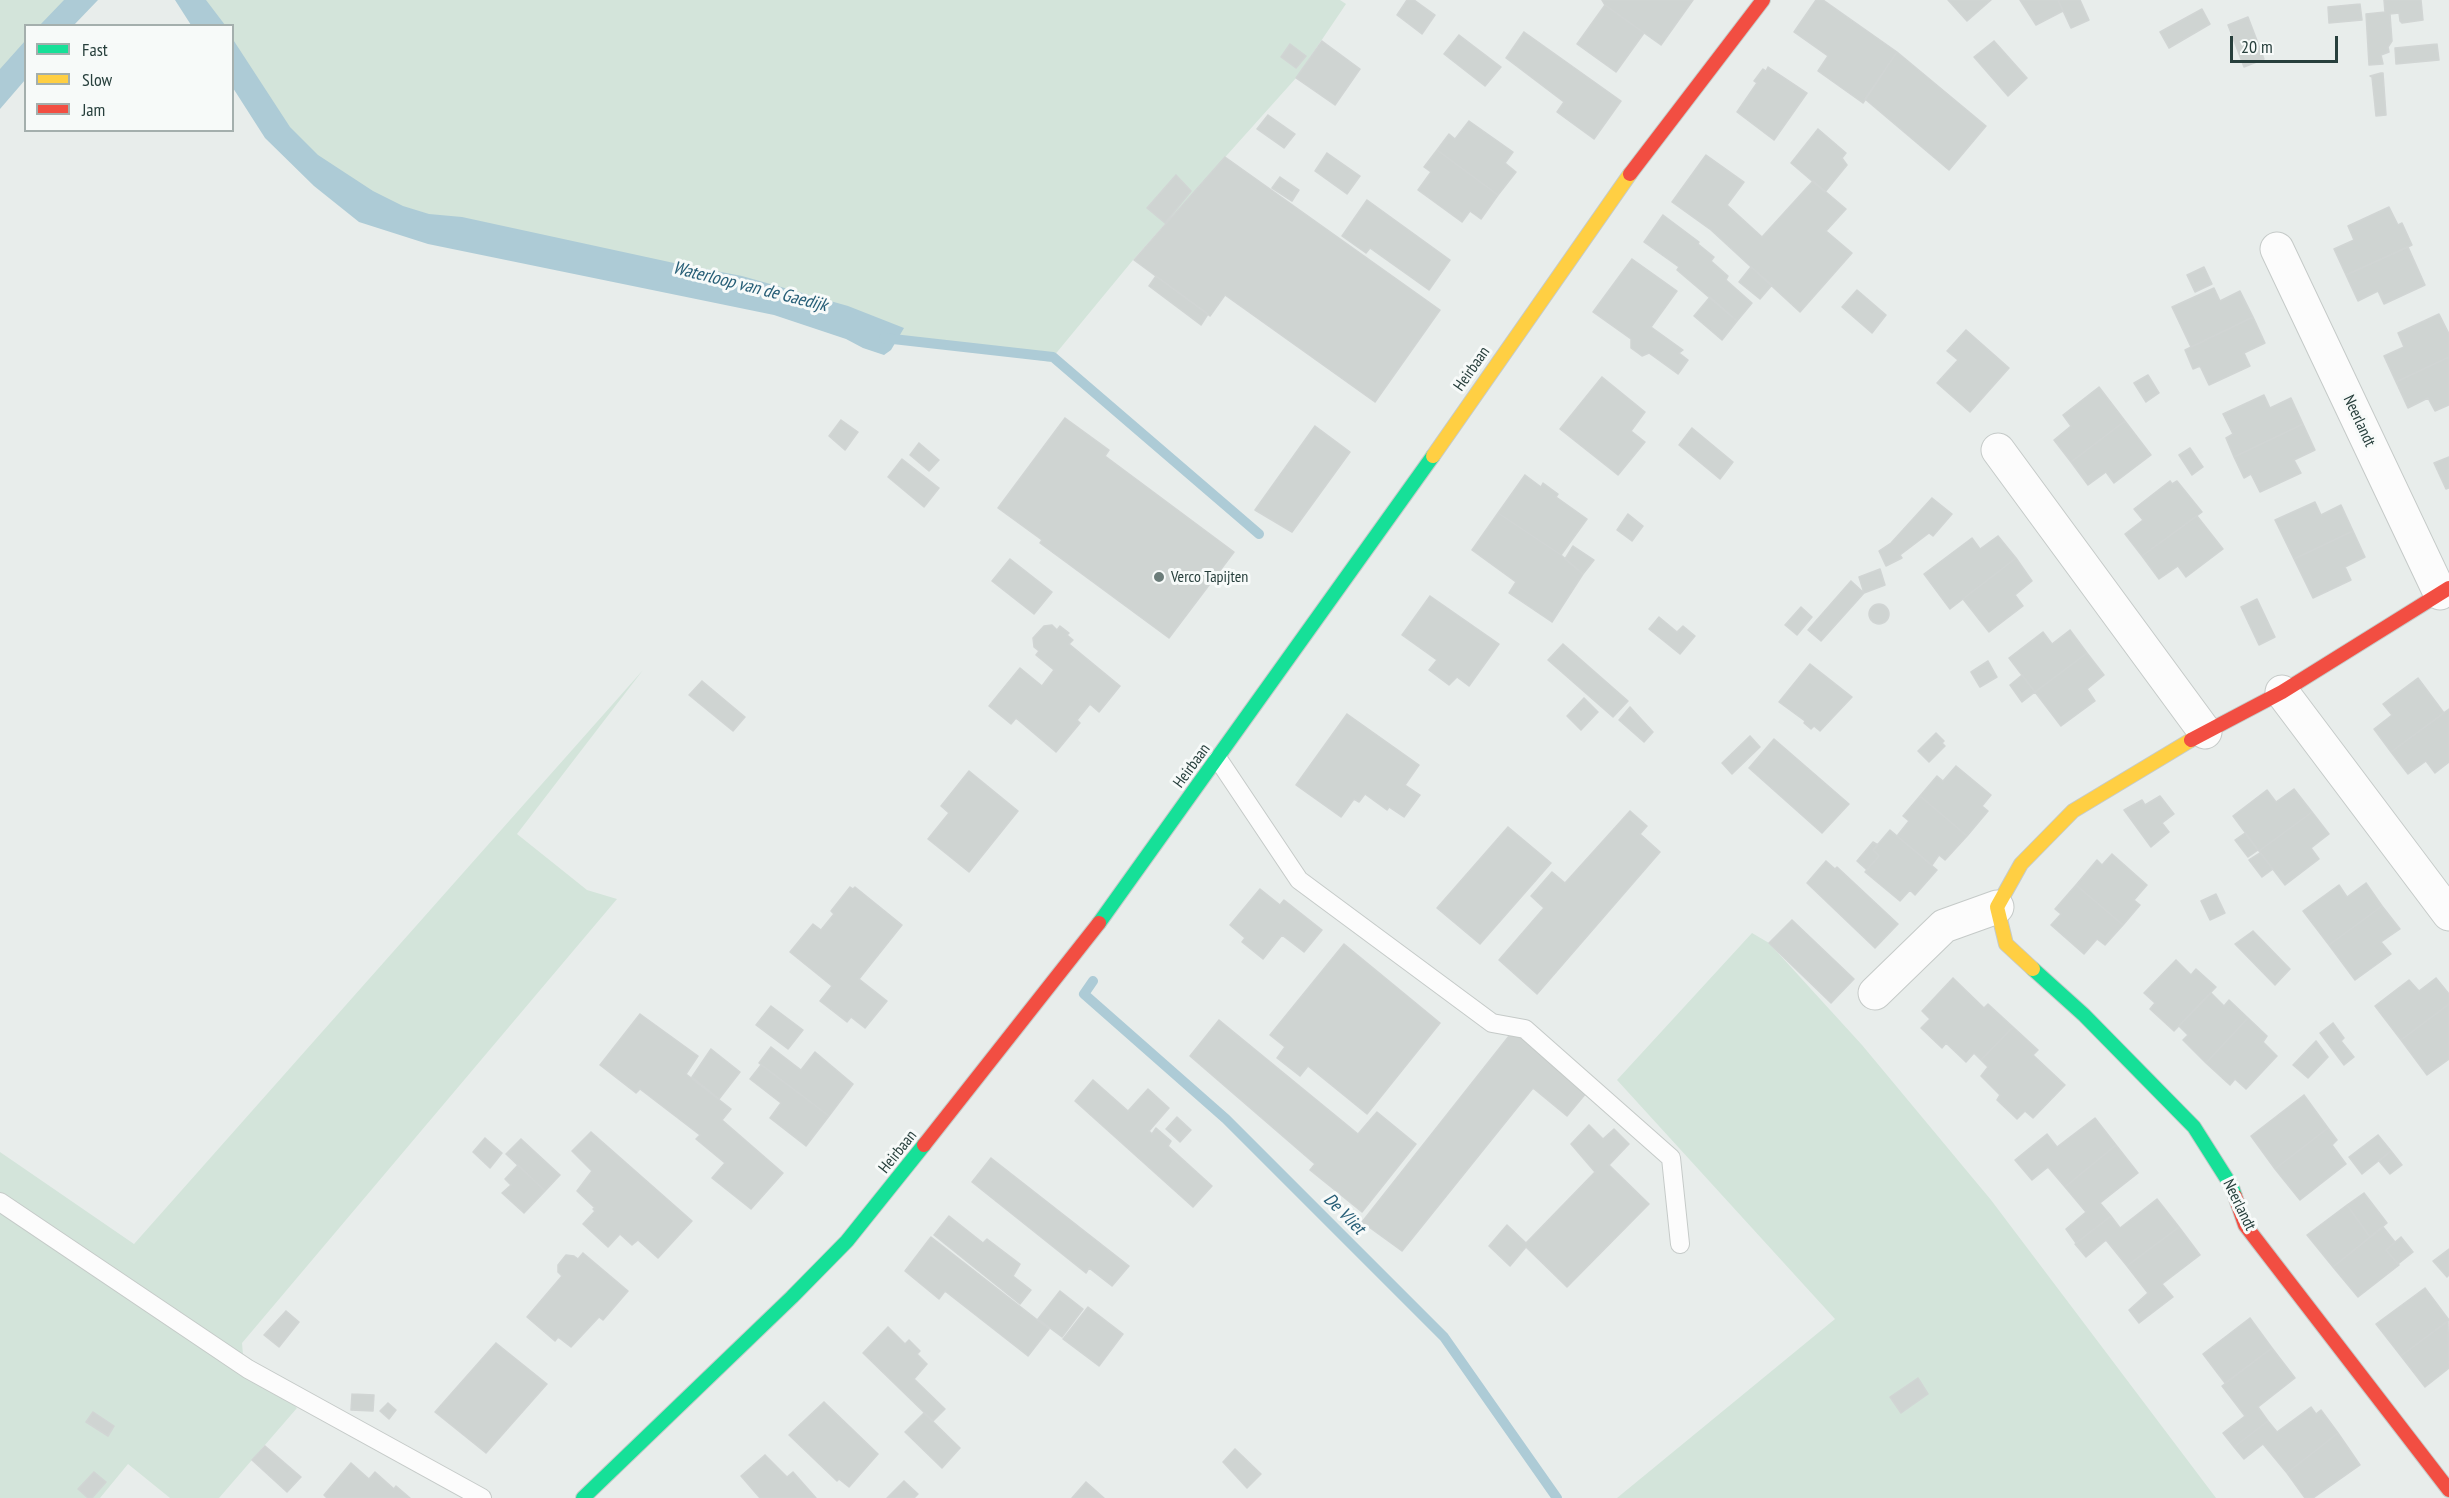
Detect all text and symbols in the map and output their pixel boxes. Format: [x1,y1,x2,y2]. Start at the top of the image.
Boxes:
legend [24,24,234,132]
scale bar [2233,24,2341,62]
text: 20 m [2241,35,2273,58]
text: Fast [82,38,108,61]
text: Slow [82,68,112,91]
text: Jam [82,98,105,121]
water label: Waterloop van de Gaedijk [671,257,829,317]
street label: Heirbaan [1450,343,1494,395]
street label: Neerlandt [2339,392,2379,450]
place label: Verco Tapijten [1171,567,1248,587]
marker: Verco Tapijten [1152,570,1166,584]
street label: Heirbaan [1170,740,1214,792]
street label: Heirbaan [875,1127,921,1177]
street label: Neerlandt [2218,1176,2260,1234]
water label: De Vliet [1319,1189,1369,1239]

